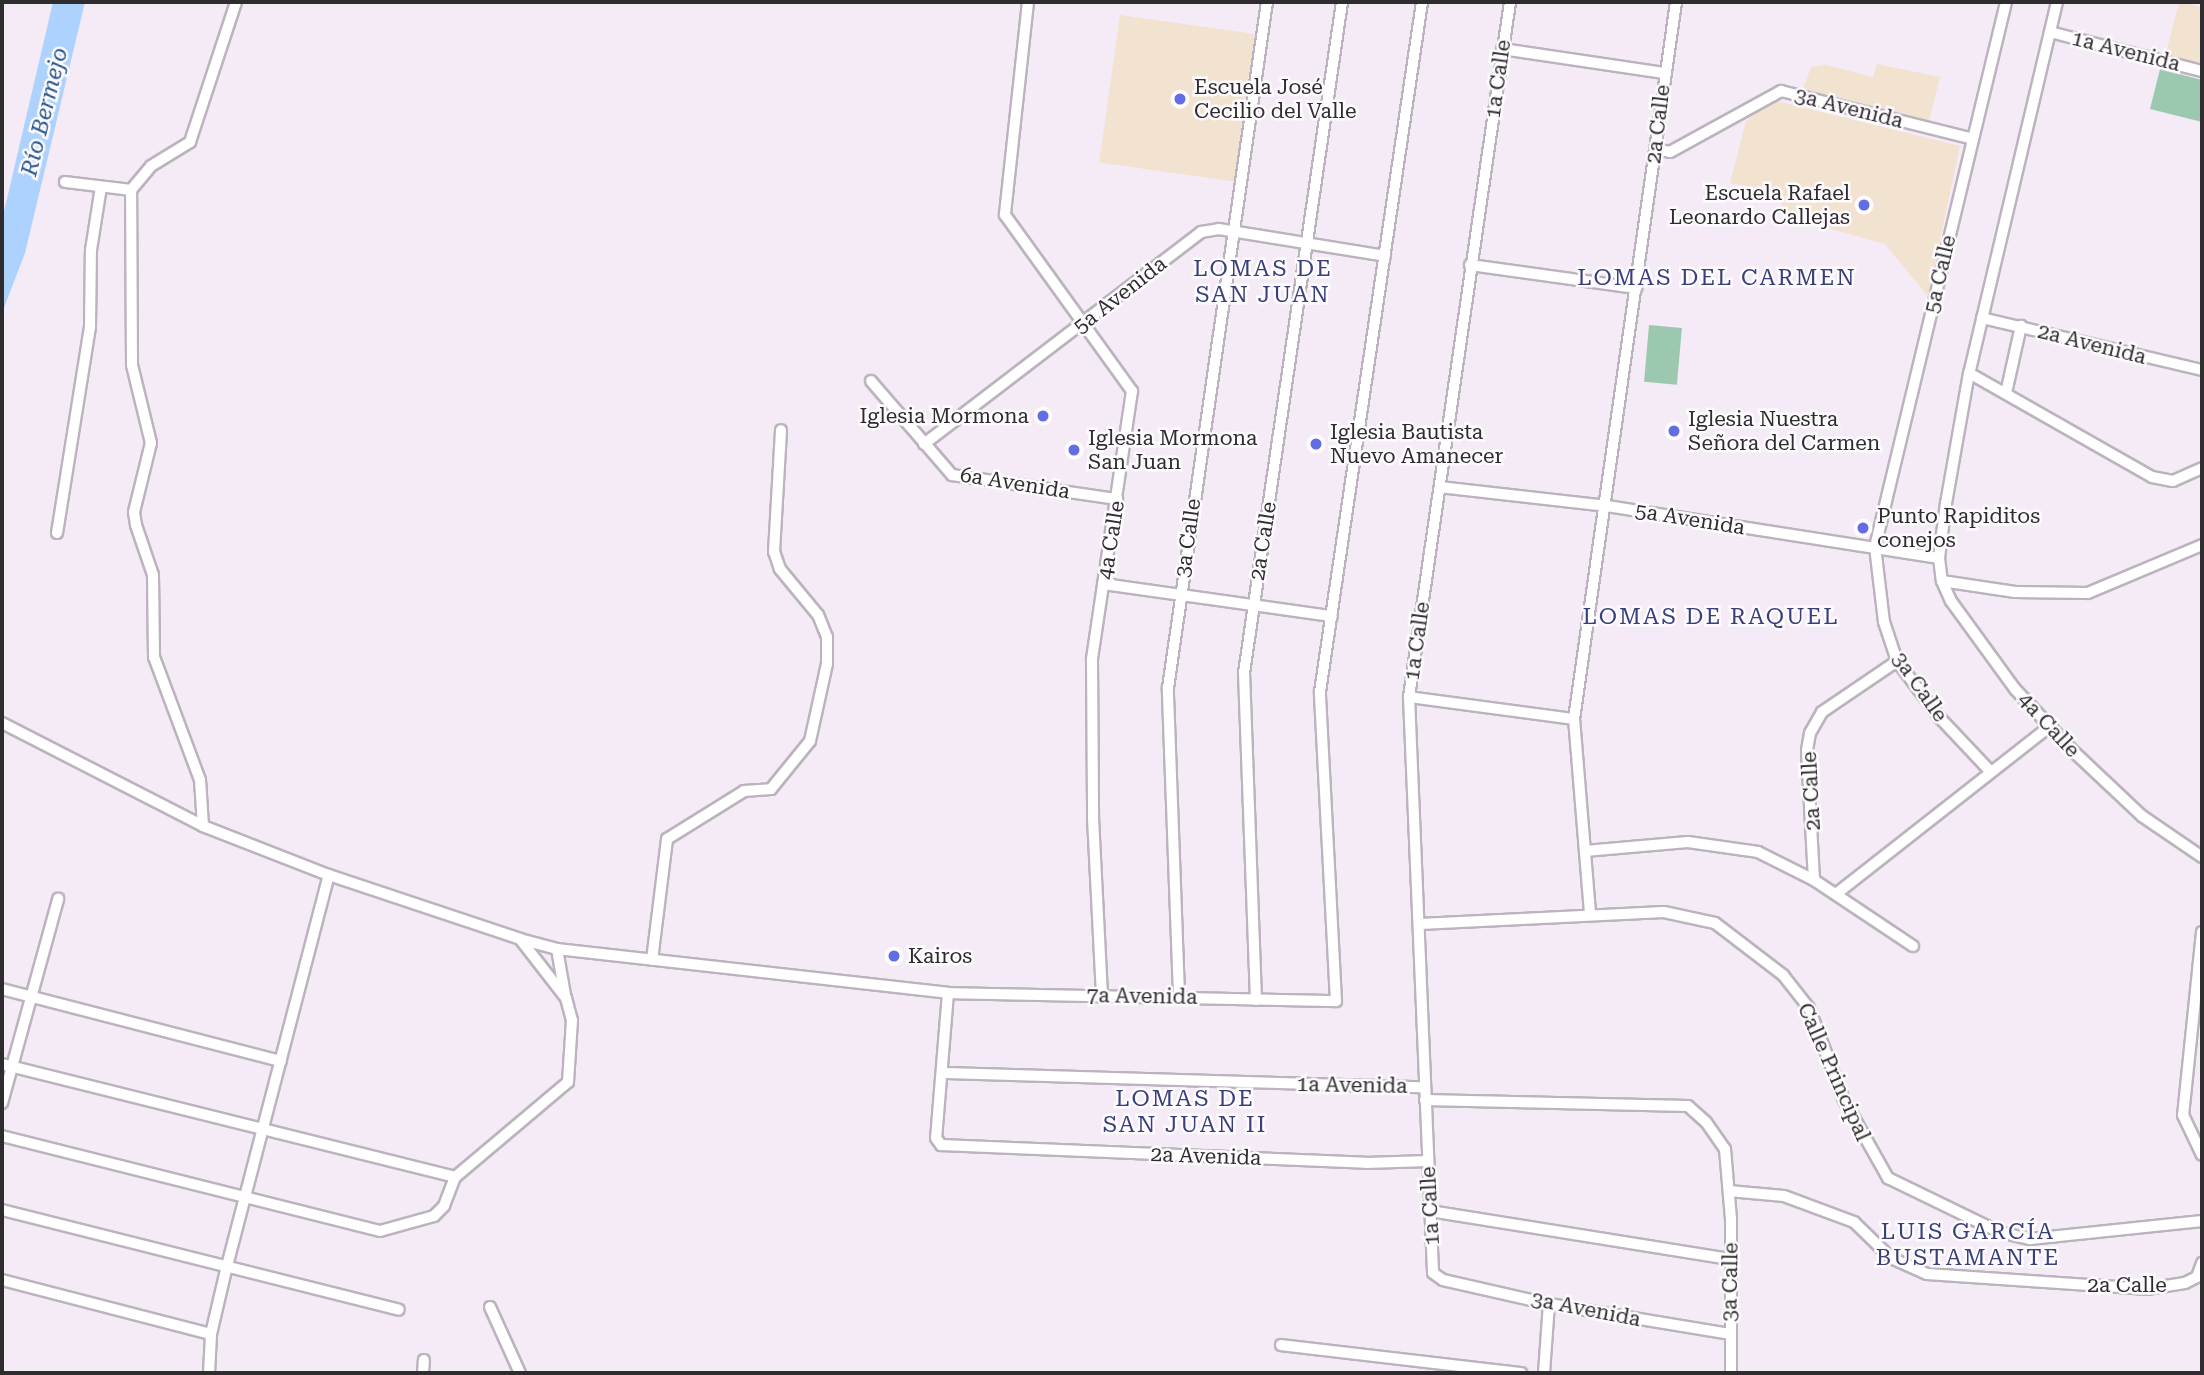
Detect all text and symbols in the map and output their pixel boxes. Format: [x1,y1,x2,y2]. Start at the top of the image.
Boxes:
street label: 1a Avenida [2069,25,2183,77]
street label: 1a Calle [1480,38,1516,120]
water label: Río Bermejo [16,45,74,179]
place label: Escuela José Cecilio del Valle [1194,74,1356,124]
street label: 3a Avenida [1792,82,1906,134]
street label: 2a Calle [1641,83,1675,165]
marker: Escuela José Cecilio del Valle [1172,91,1188,107]
place label: Escuela Rafael Leonardo Callejas [1669,180,1850,230]
marker: Escuela Rafael Leonardo Callejas [1856,197,1872,213]
street label: 5a Calle [1919,232,1961,316]
street label: 5a Avenida [1069,251,1171,339]
district label: LOMAS DE SAN JUAN [1194,255,1332,309]
district label: LOMAS DEL CARMEN [1579,264,1855,292]
street label: 2a Avenida [2035,318,2149,370]
place label: Iglesia Mormona [860,403,1029,429]
place label: Iglesia Nuestra Señora del Carmen [1688,406,1880,456]
marker: Iglesia Mormona [1035,408,1051,424]
place label: Iglesia Bautista Nuevo Amanecer [1330,419,1503,469]
marker: Iglesia Nuestra Señora del Carmen [1666,423,1682,439]
place label: Iglesia Mormona San Juan [1088,425,1257,475]
marker: Iglesia Bautista Nuevo Amanecer [1308,436,1324,452]
marker: Iglesia Mormona San Juan [1066,442,1082,458]
street label: 6a Avenida [958,462,1072,504]
street label: 3a Calle [1170,497,1206,579]
street label: 5a Avenida [1633,498,1747,540]
street label: 4a Calle [1092,499,1130,581]
street label: 2a Calle [1244,500,1282,582]
place label: Punto Rapiditos conejos [1877,503,2040,553]
marker: Punto Rapiditos conejos [1855,520,1871,536]
street label: 1a Calle [1399,600,1435,682]
district label: LOMAS DE RAQUEL [1584,603,1838,631]
street label: 3a Calle [1887,647,1953,727]
street label: 4a Calle [2013,687,2085,763]
street label: 2a Calle [1796,751,1826,831]
place label: Kairos [908,943,972,969]
marker: Kairos [886,948,902,964]
street label: 7a Avenida [1086,982,1198,1010]
street label: Calle Principal [1792,999,1876,1145]
street label: 1a Avenida [1296,1071,1408,1099]
district label: LOMAS DE SAN JUAN II [1104,1085,1266,1139]
street label: 2a Avenida [1150,1141,1262,1171]
street label: 1a Calle [1415,1166,1445,1246]
district label: LUIS GARCÍA BUSTAMANTE [1877,1218,2059,1272]
street label: 3a Calle [1717,1242,1743,1322]
street label: 2a Calle [2087,1272,2167,1298]
street label: 3a Avenida [1529,1286,1643,1332]

